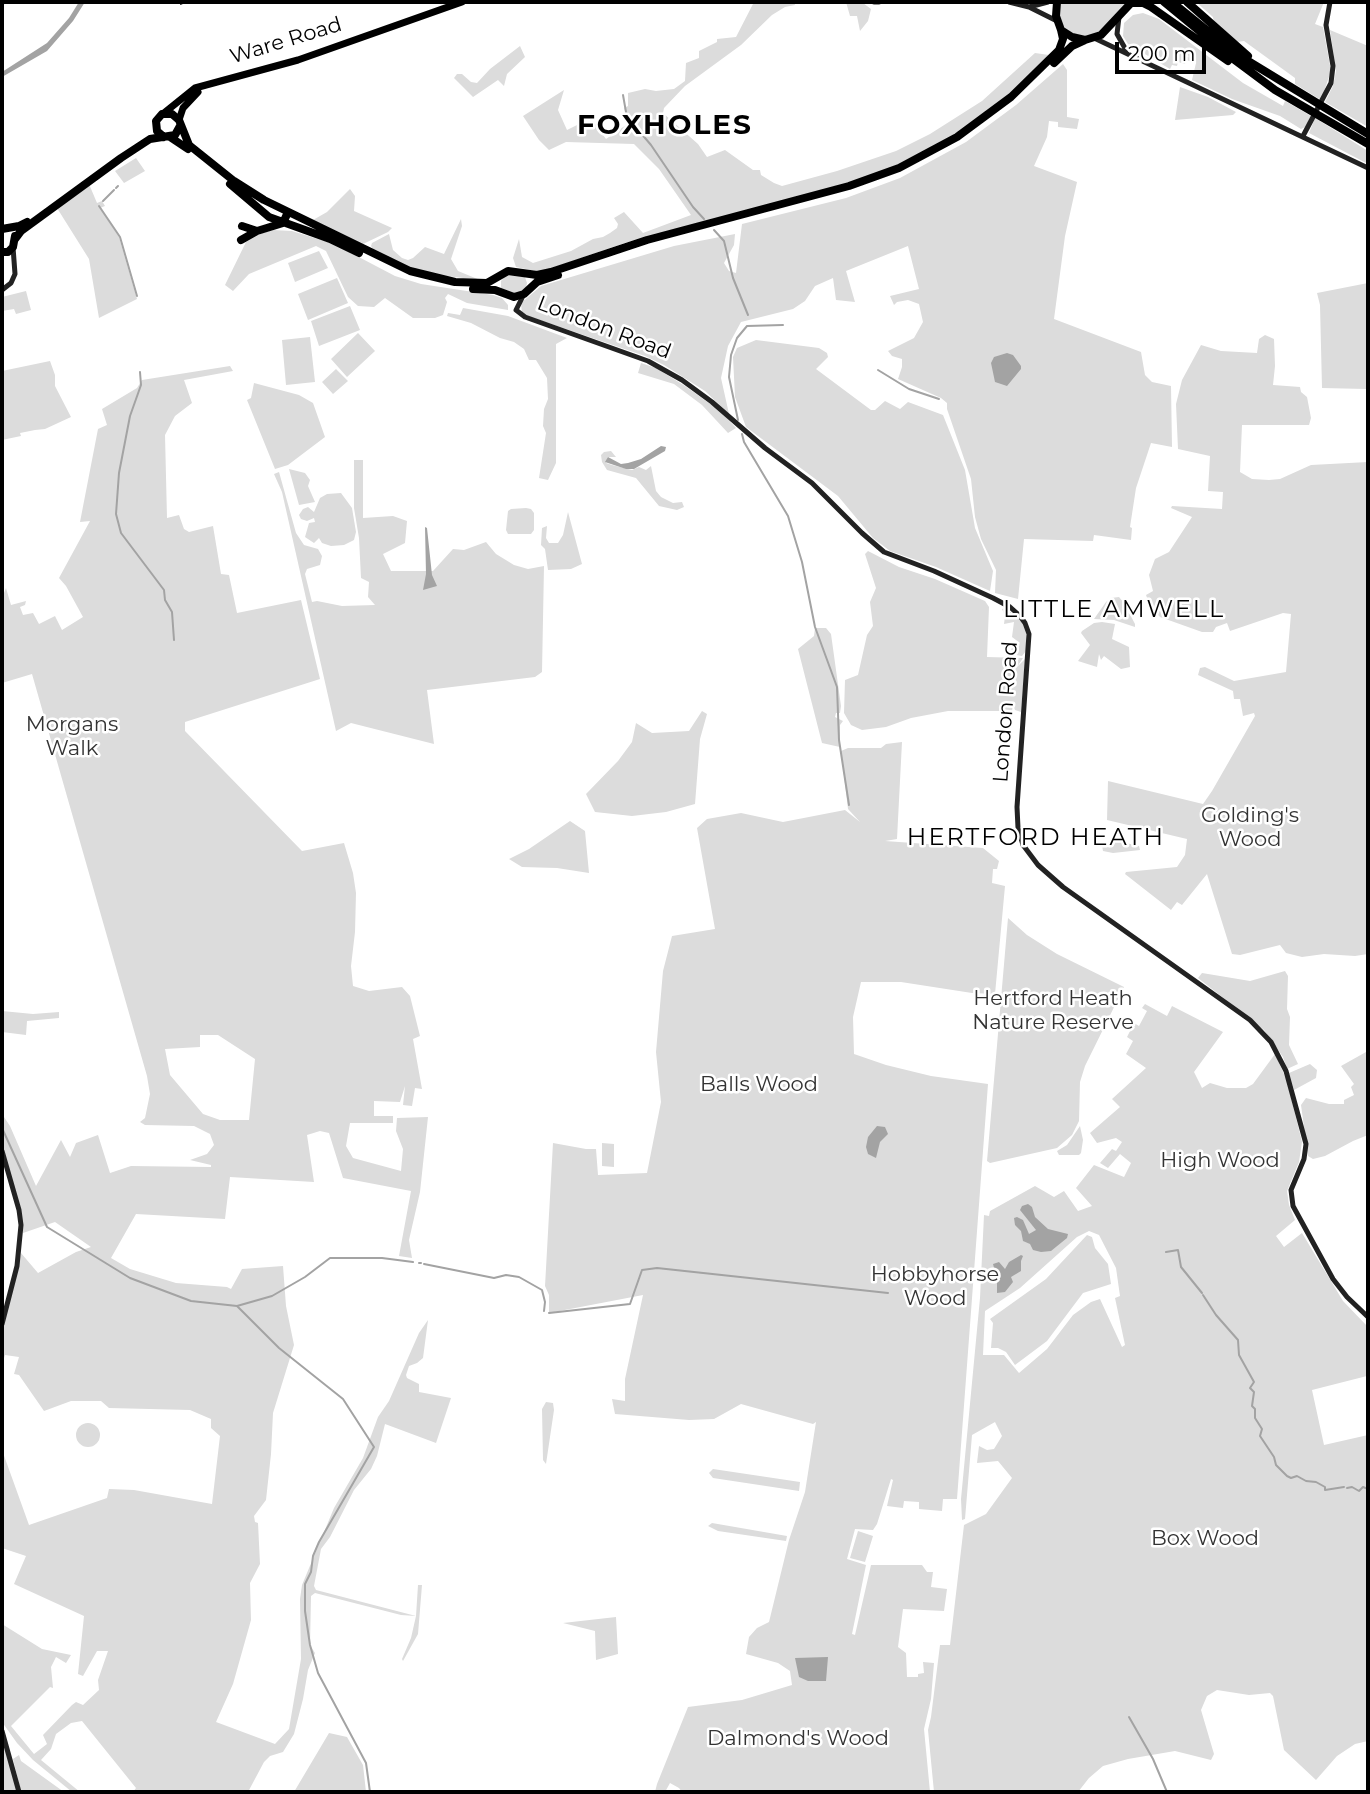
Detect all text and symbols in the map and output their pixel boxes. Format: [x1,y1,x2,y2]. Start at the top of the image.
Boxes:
street label: Ware Road [227,12,345,70]
scale bar [1118,28,1209,72]
text: 200 m [1128,41,1195,66]
district label: FOXHOLES [578,109,752,143]
street label: London Road [533,291,675,365]
district label: LITTLE AMWELL [1005,596,1223,624]
street label: London Road [988,641,1024,783]
park label: Morgans Walk [26,712,118,762]
park label: Golding's Wood [1201,803,1299,853]
district label: HERTFORD HEATH [909,824,1163,852]
park label: Hertford Heath Nature Reserve [972,986,1134,1036]
park label: Balls Wood [700,1072,818,1098]
park label: High Wood [1160,1148,1280,1174]
park label: Hobbyhorse Wood [871,1262,999,1312]
park label: Box Wood [1151,1526,1259,1552]
park label: Dalmond's Wood [707,1726,889,1752]

